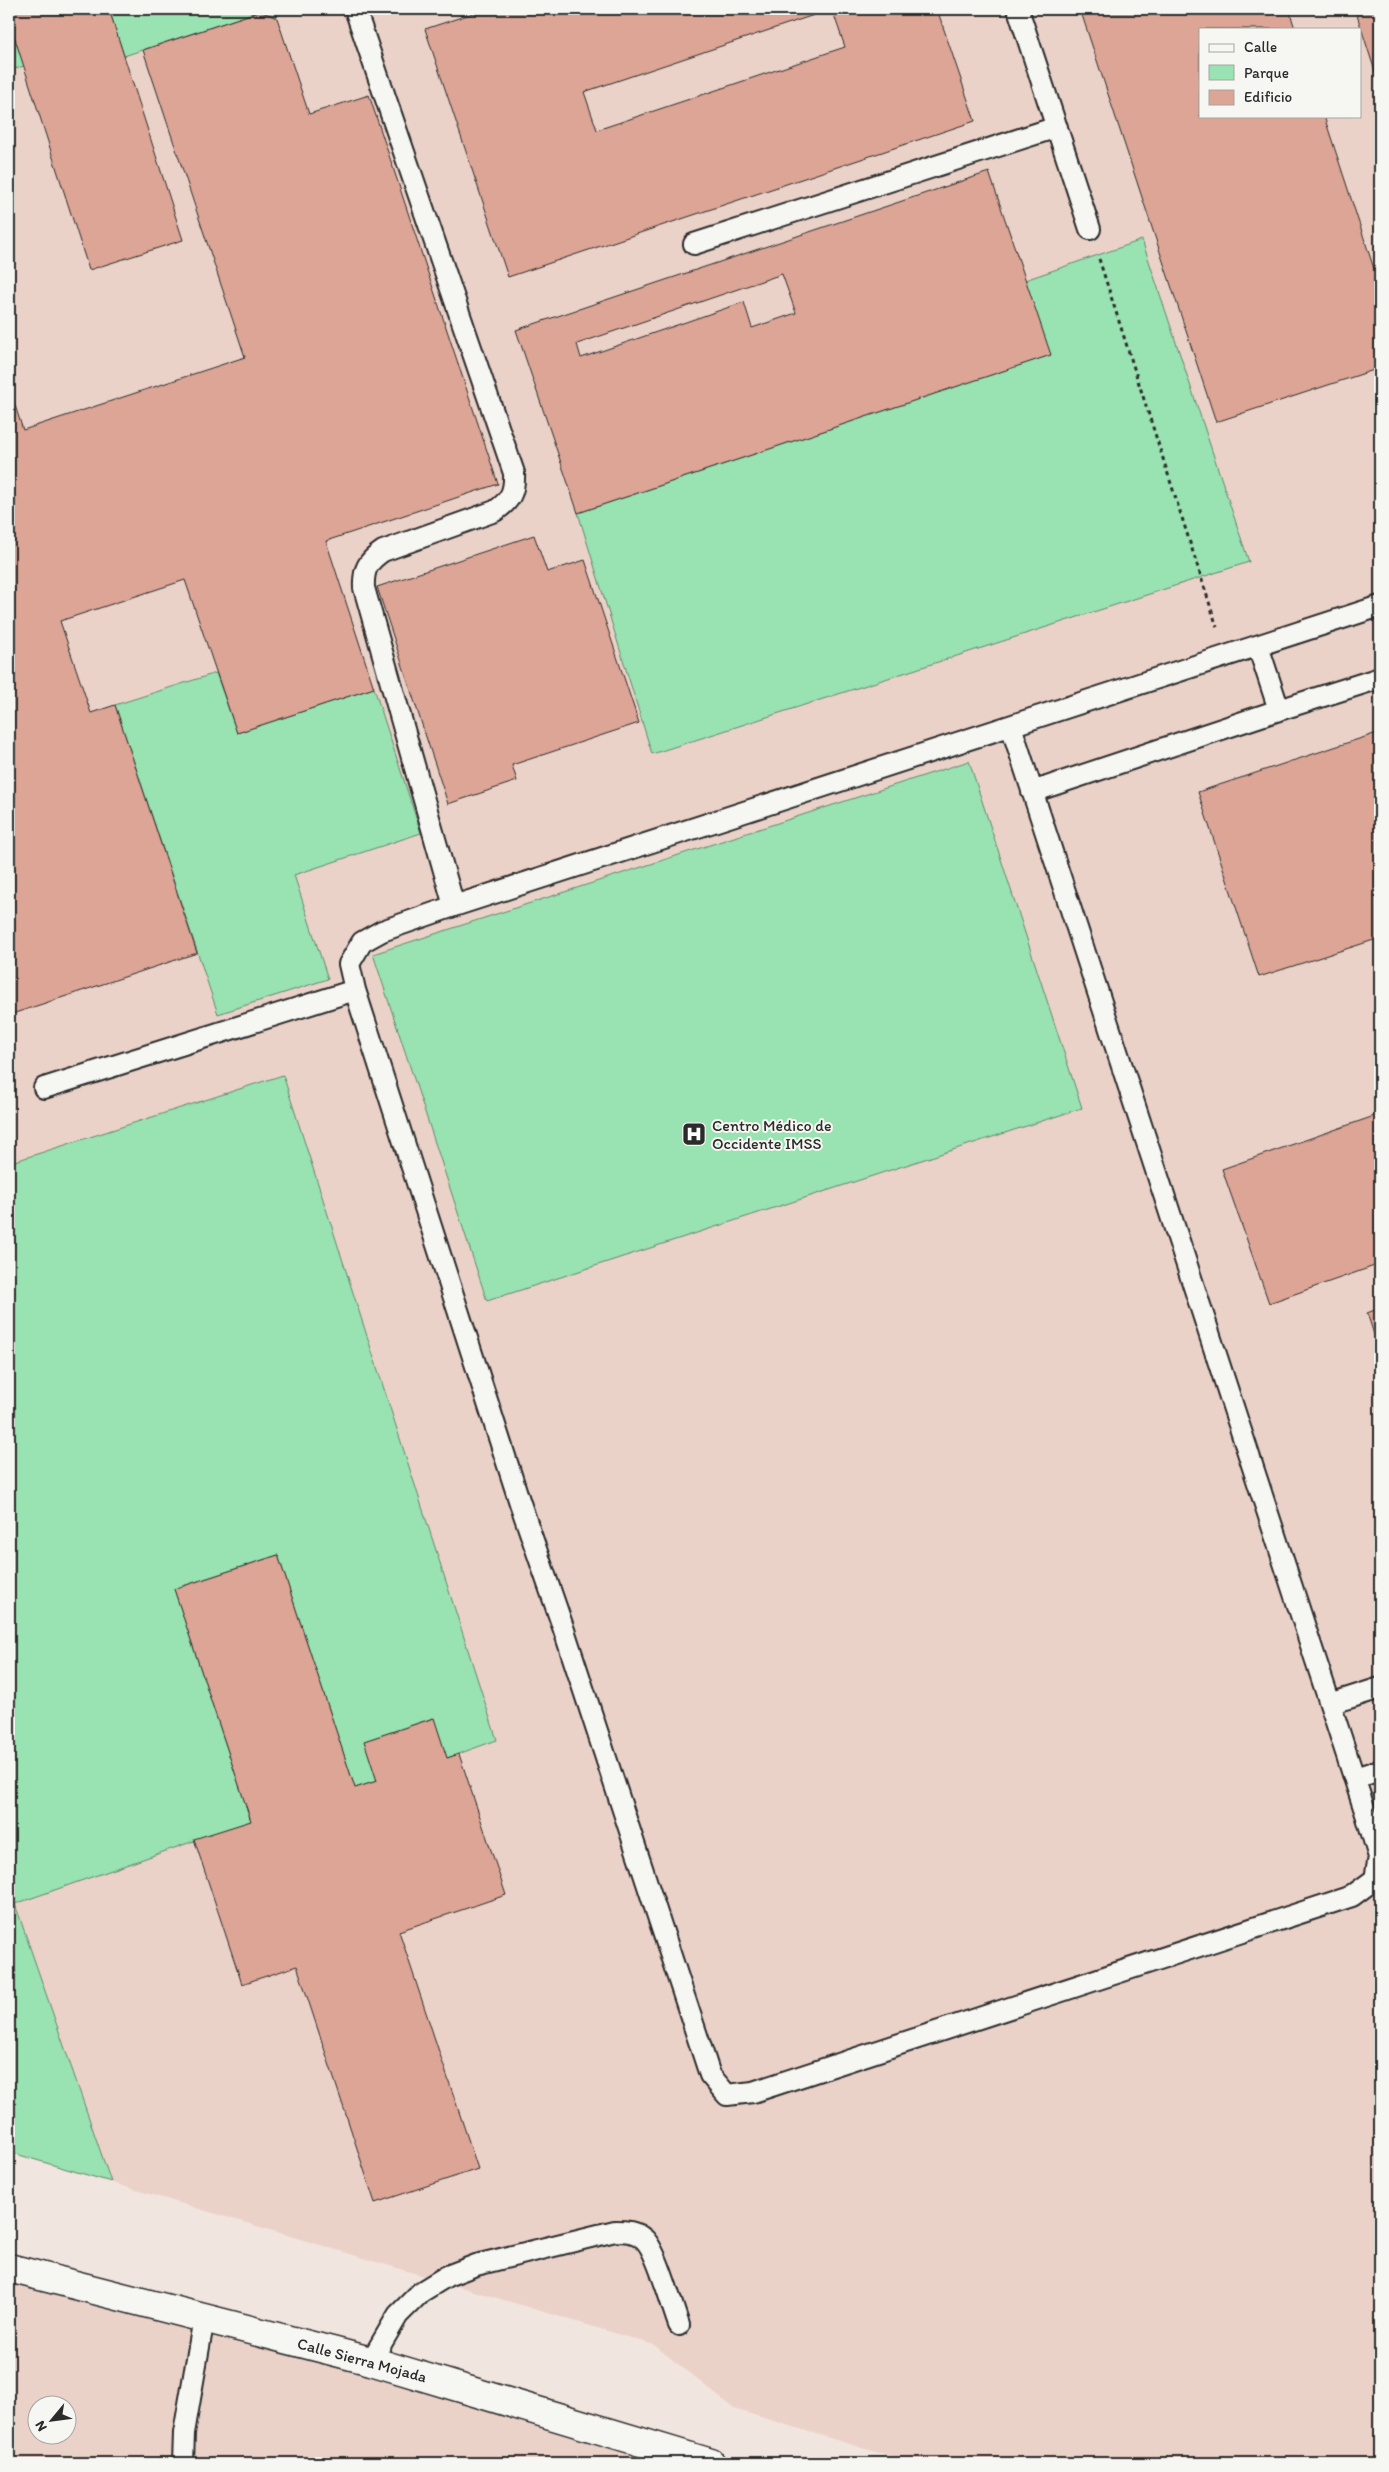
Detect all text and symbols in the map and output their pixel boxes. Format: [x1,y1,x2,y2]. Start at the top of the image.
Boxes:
legend [1199,28,1362,118]
text: Calle [1244,38,1277,56]
text: Parque [1244,64,1289,82]
text: Edificio [1244,88,1292,106]
place label: Centro Médico de Occidente IMSS [712,1116,832,1153]
hospital icon: Centro Médico de Occidente IMSS [681,1121,707,1147]
street label: Calle Sierra Mojada [295,2334,429,2386]
north arrow [28,2394,78,2444]
text: N [31,2418,51,2434]

